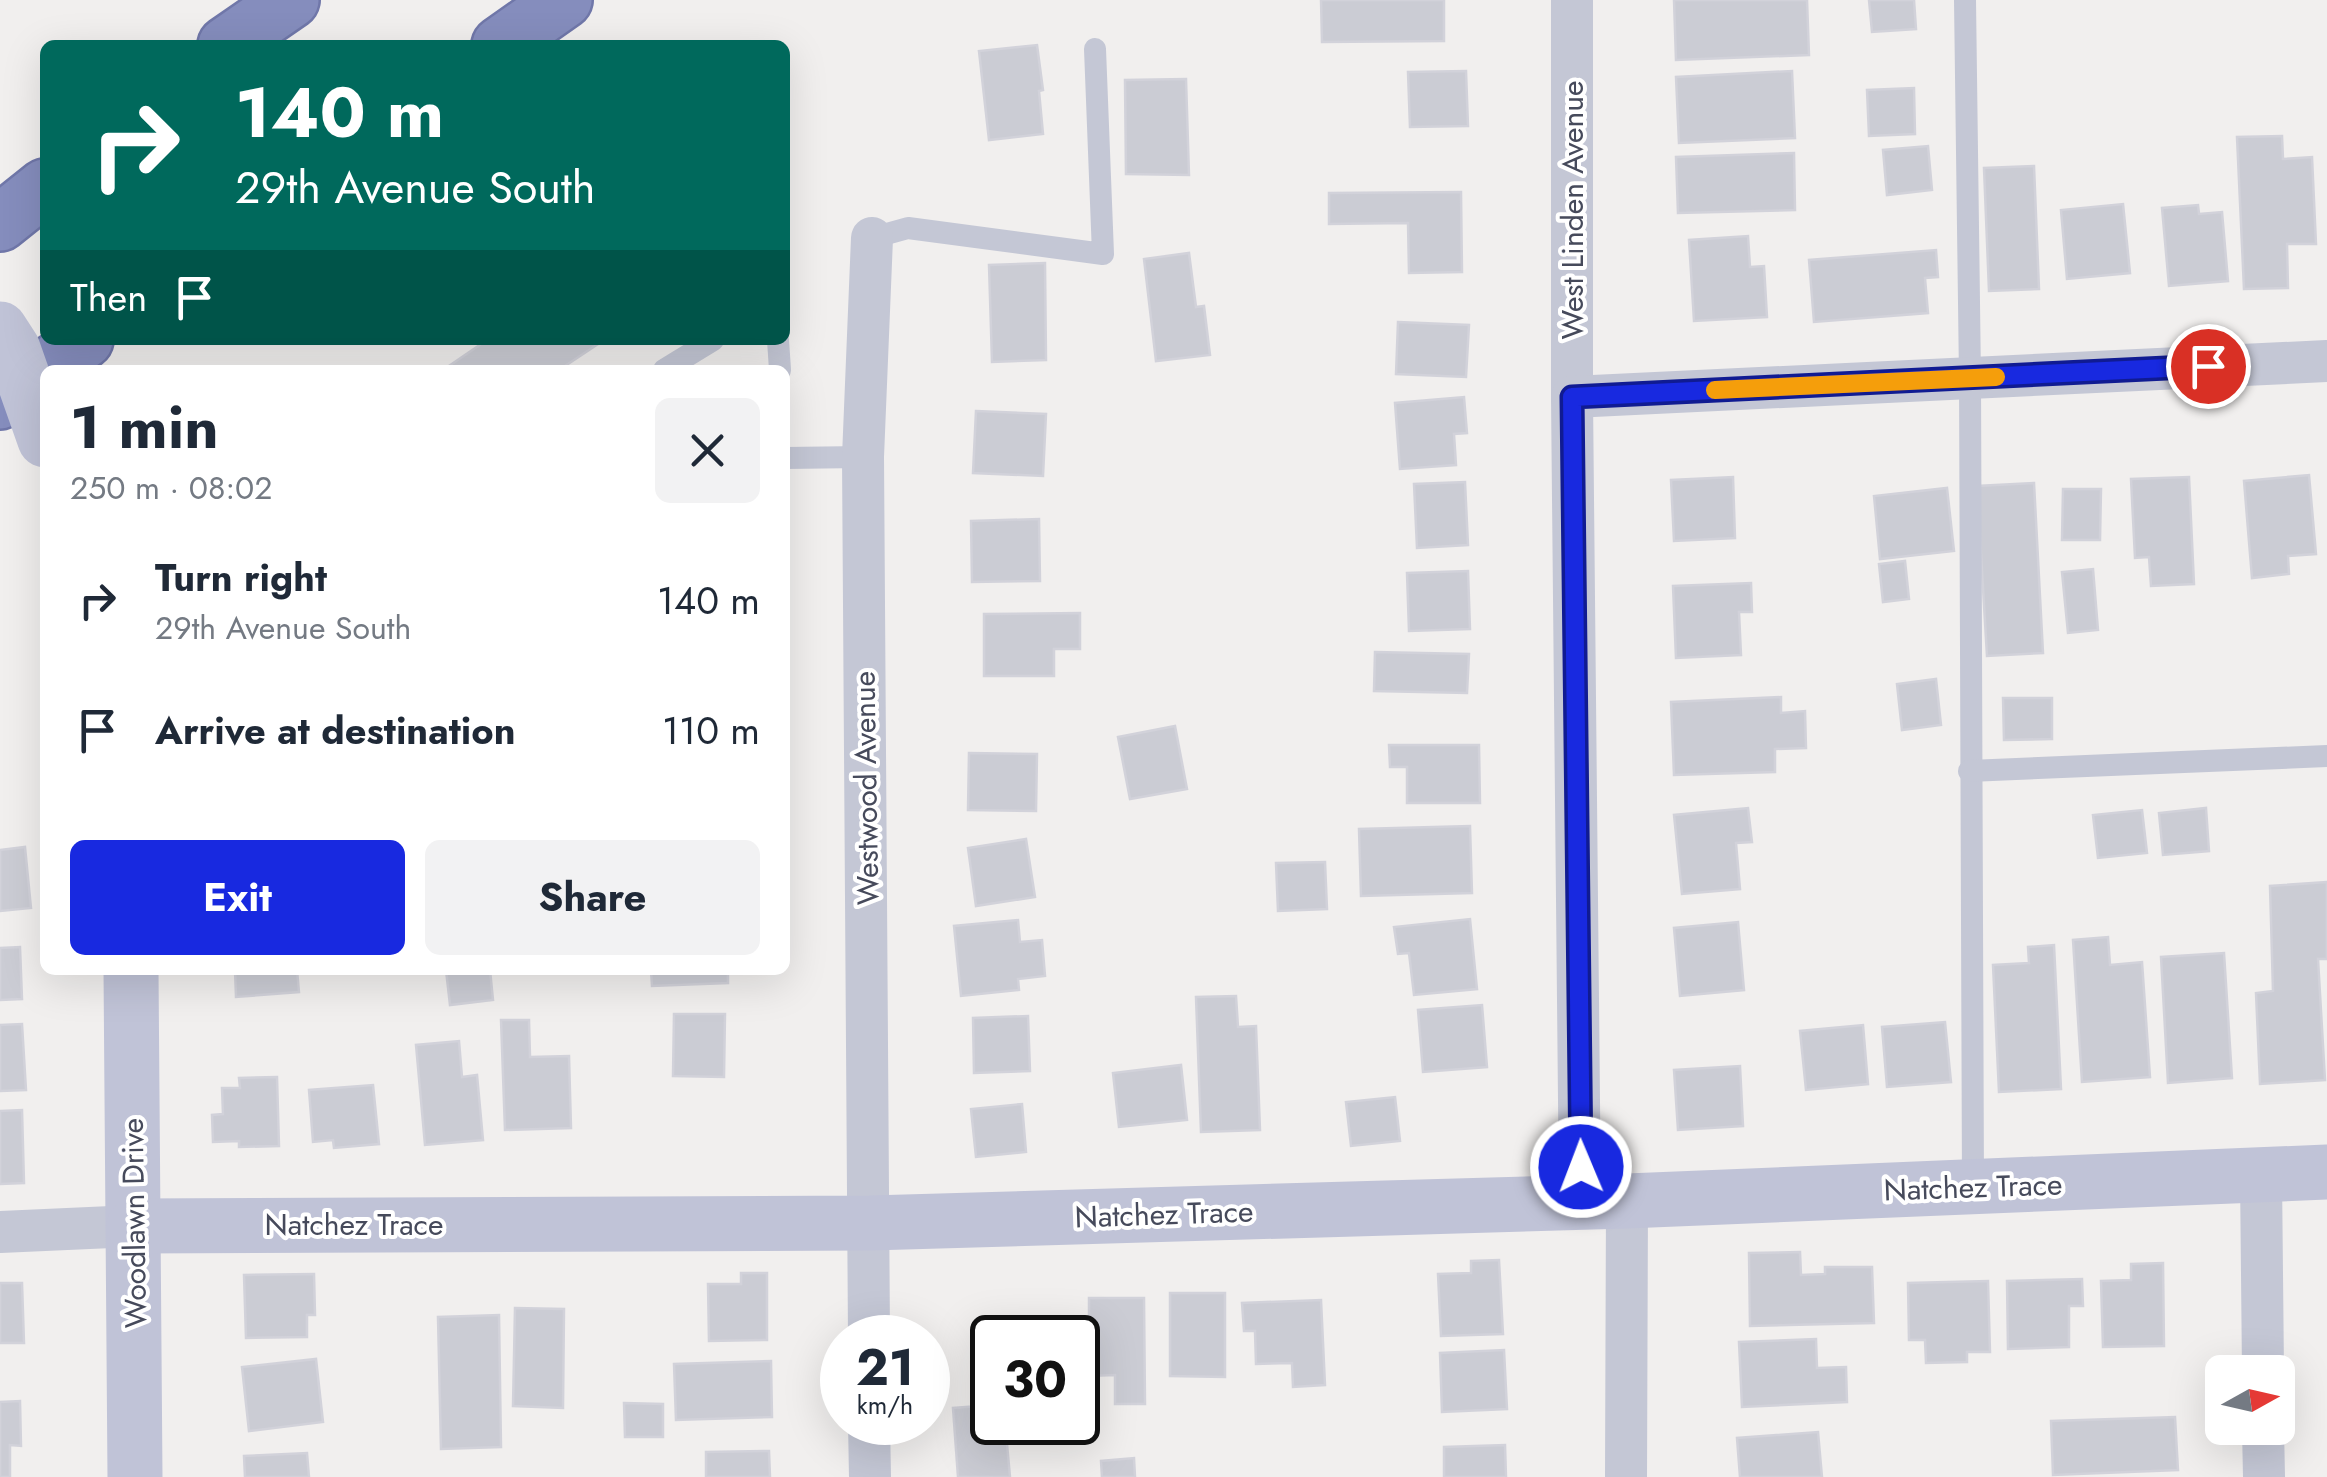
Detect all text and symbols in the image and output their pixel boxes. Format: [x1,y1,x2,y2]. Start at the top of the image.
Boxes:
text: 140 m [235,62,444,163]
icon: right [70,80,200,210]
street label: West Linden Avenue [1551,81,1594,339]
text: 29th Avenue South [235,155,595,220]
text: Then [70,270,147,325]
icon: arrive [167,270,222,325]
pin [2166,324,2251,409]
icon: arrive [2181,339,2236,394]
text: 1 min [70,384,219,471]
button: close [655,398,760,503]
text: 250 m · 08:02 [70,465,273,511]
text: Turn right [155,550,327,605]
icon: right [70,573,125,628]
text: 140 m [657,573,760,628]
text: 29th Avenue South [155,605,411,651]
street label: Westwood Avenue [842,670,890,906]
icon: arrive [70,703,125,758]
text: Arrive at destination [155,703,516,758]
text: 110 m [662,703,760,758]
button: Exit [70,840,405,955]
button: Share [425,840,760,955]
position arrow [1529,1115,1633,1219]
street label: Woodlawn Drive [111,1118,157,1328]
street label: Natchez Trace [1883,1162,2063,1212]
street label: Natchez Trace [1074,1189,1254,1239]
street label: Natchez Trace [265,1203,443,1246]
speed limit sign: 30 [970,1315,1100,1445]
text: 21 [856,1331,914,1404]
north arrow [2205,1355,2295,1445]
map controls [2205,1355,2295,1445]
text: km/h [857,1387,913,1423]

